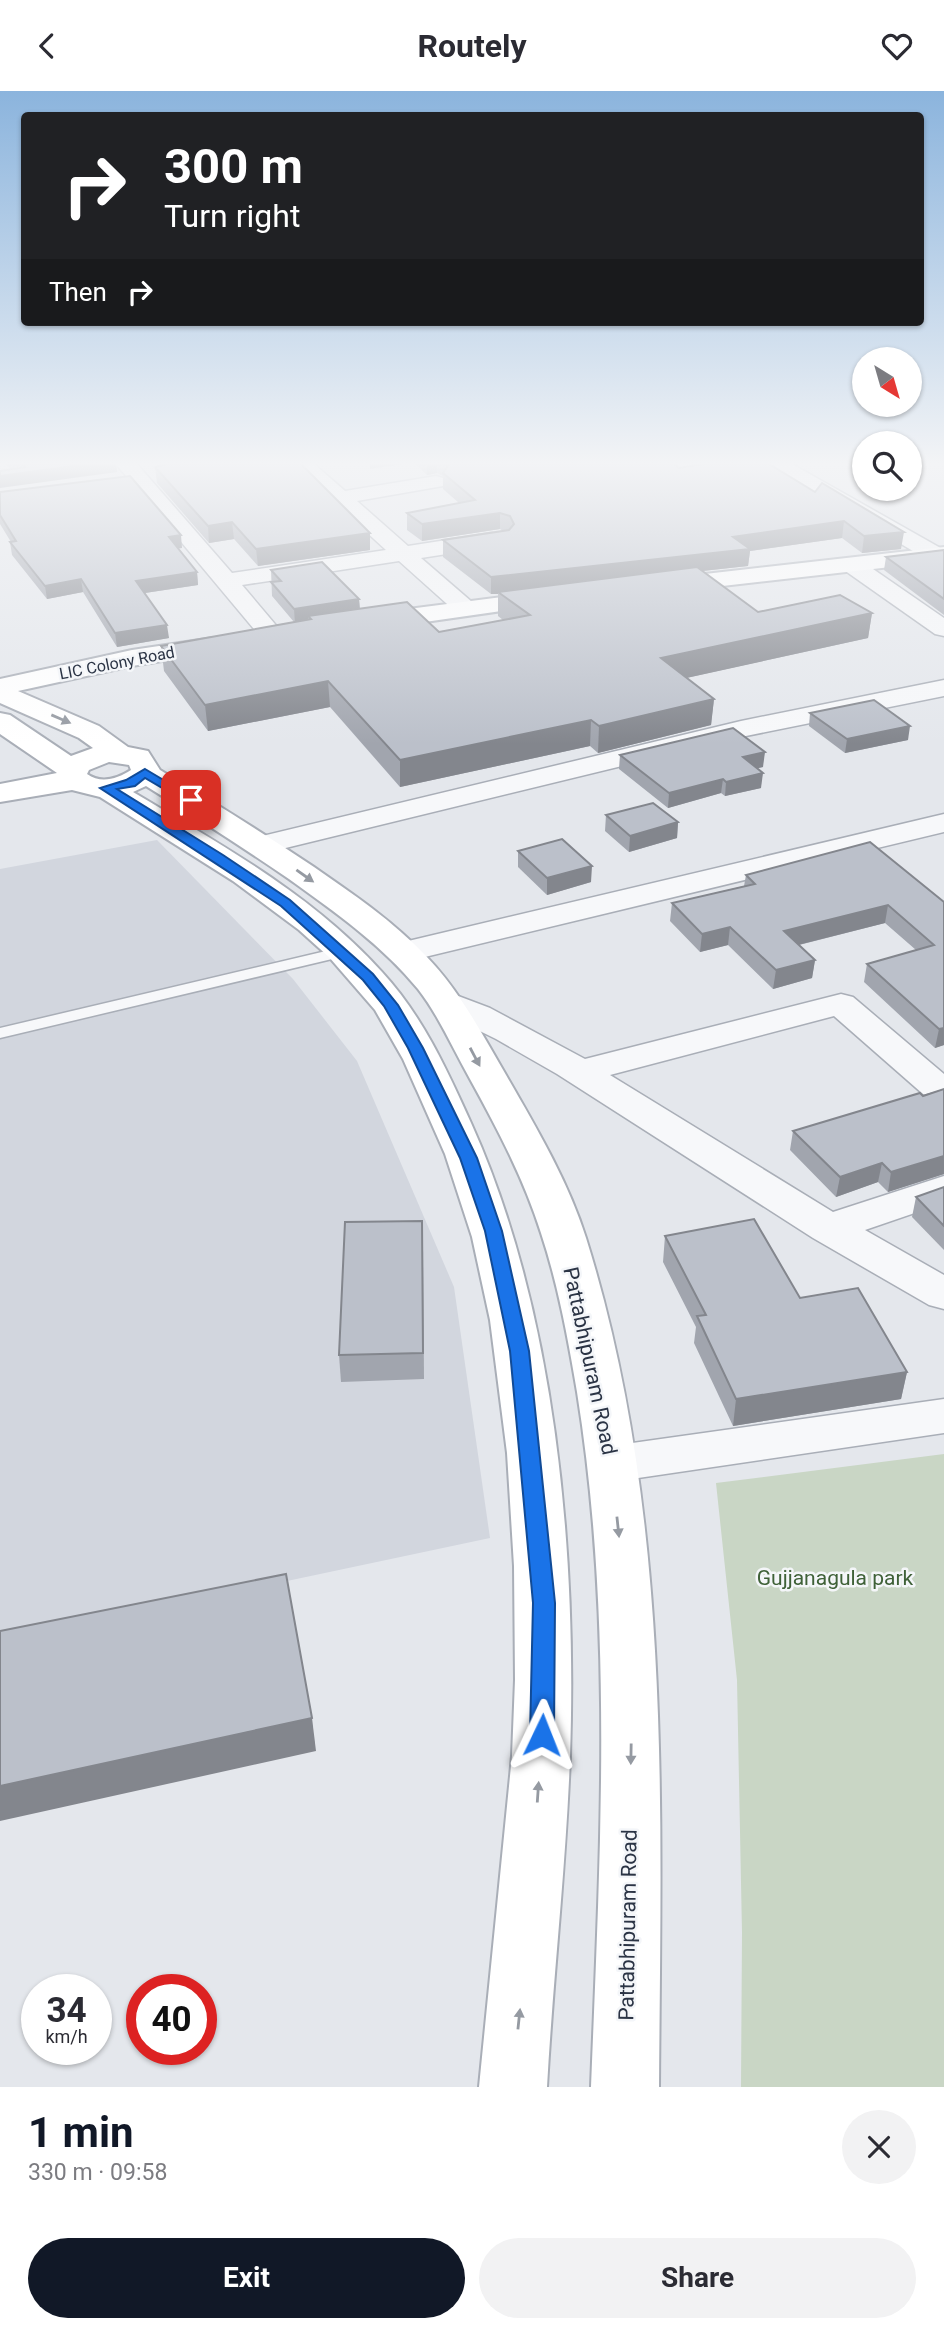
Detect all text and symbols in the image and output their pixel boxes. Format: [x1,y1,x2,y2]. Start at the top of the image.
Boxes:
icon: back [28,27,66,65]
text: Routely [417,27,527,65]
icon: heart [878,27,916,65]
text: 300 m [164,138,303,195]
icon: right [49,140,140,231]
text: Turn right [164,197,300,235]
icon: right [121,273,159,311]
text: Then [49,277,107,307]
north arrow [852,347,922,417]
map controls [852,347,922,501]
button: search [852,431,922,501]
street label: LIC Colony Road [58,643,176,683]
one-way arrow [51,714,72,725]
pin [161,770,221,830]
icon: arrive [172,781,210,819]
one-way arrow [296,869,314,883]
one-way arrow [469,1047,481,1066]
street label: Pattabhipuram Road [558,1265,622,1457]
one-way arrow [613,1516,624,1538]
park label: Gujjanagula park [757,1566,914,1590]
position arrow [505,1698,579,1772]
one-way arrow [626,1743,637,1765]
one-way arrow [533,1781,544,1803]
street label: Pattabhipuram Road [614,1829,642,2021]
speed limit sign: 40 [126,1974,217,2065]
text: 34 [46,1990,87,2031]
one-way arrow [513,2008,524,2030]
text: km/h [45,2026,88,2047]
text: 1 min [28,2108,134,2157]
button: close [842,2110,916,2184]
text: 330 m · 09:58 [28,2159,167,2186]
button: Exit [28,2238,465,2318]
button: Share [479,2238,916,2318]

